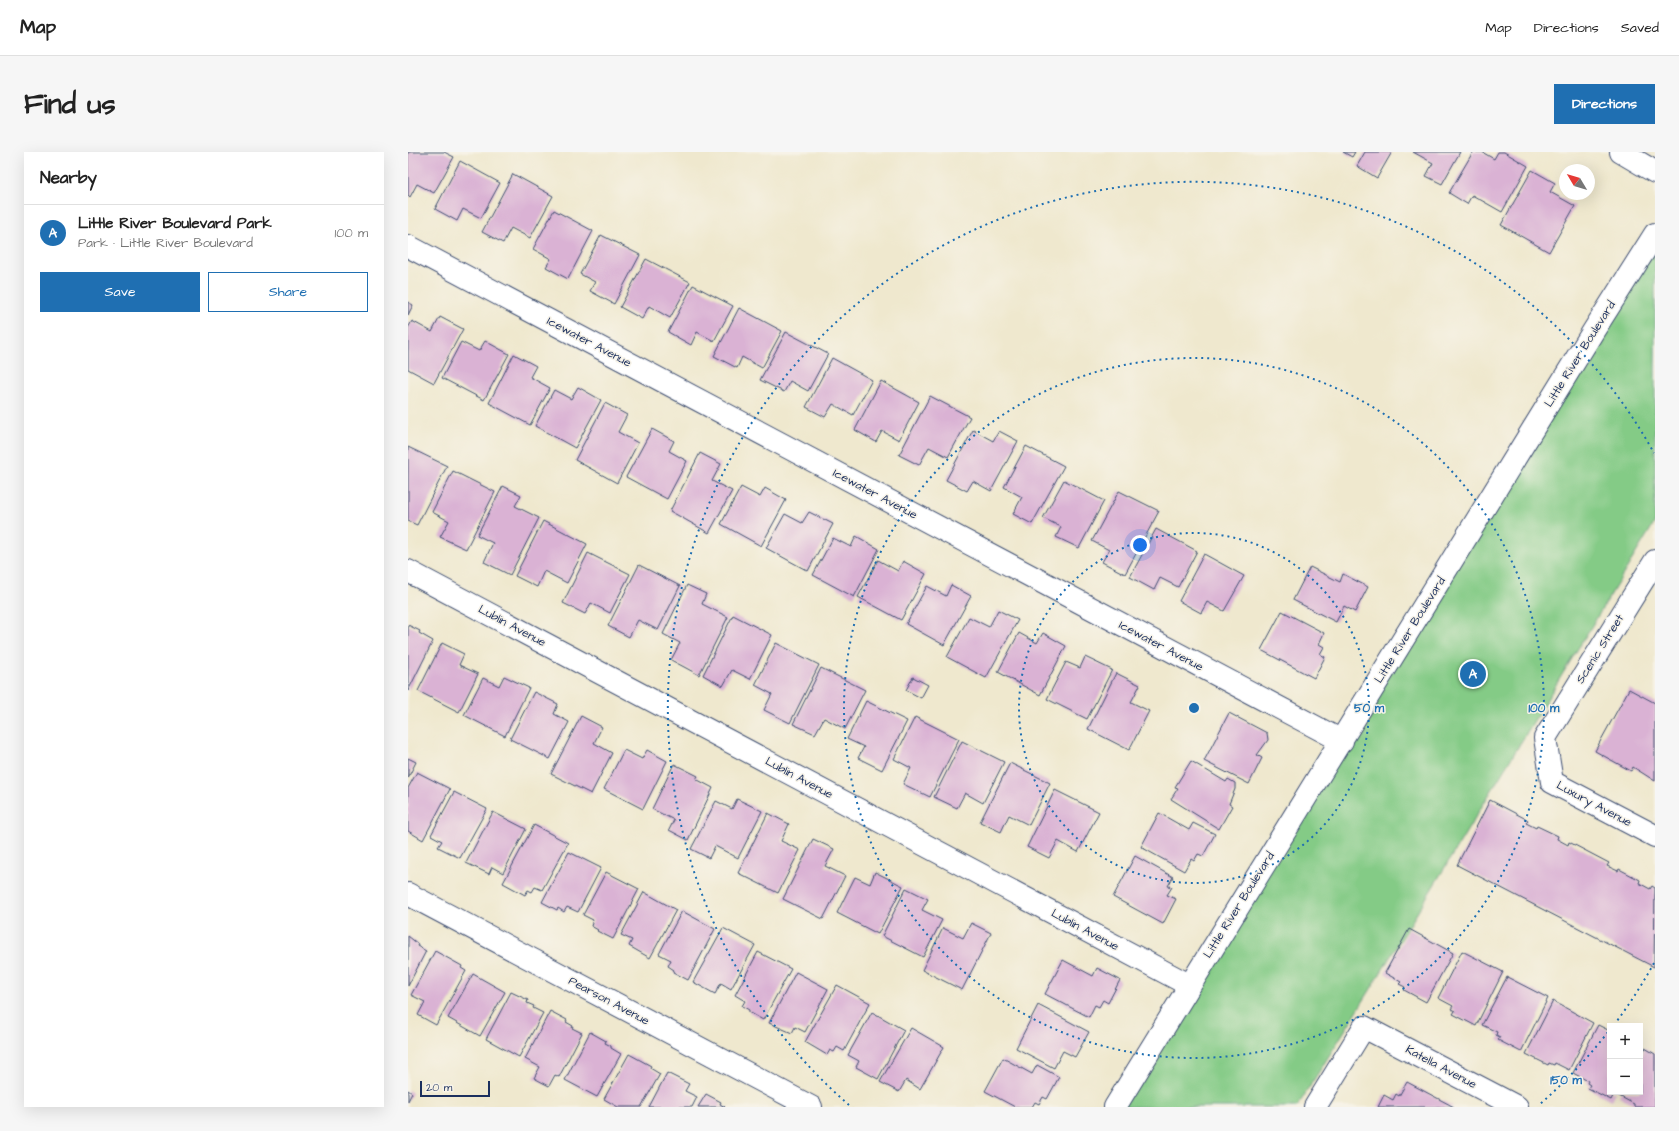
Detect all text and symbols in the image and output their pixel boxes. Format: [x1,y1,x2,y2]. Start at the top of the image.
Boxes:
text: Map [20,14,56,41]
text: Map [1485,18,1512,38]
text: Directions [1534,18,1599,38]
text: Saved [1621,18,1659,38]
button: Directions [1554,84,1655,124]
text: Find us [24,85,115,124]
north arrow [1559,164,1595,200]
text: Nearby [40,166,97,190]
text: Little River Boulevard Park [78,213,272,234]
text: A [49,224,57,242]
text: 100 m [335,224,368,242]
text: Park · Little River Boulevard [78,234,253,252]
button: Save [40,272,200,312]
button: Share [208,272,368,312]
street label: Little River Boulevard [1540,298,1620,410]
street label: Icewater Avenue [544,313,635,372]
street label: Icewater Avenue [830,465,921,524]
your location [1130,535,1150,555]
street label: Little River Boulevard [1370,574,1450,686]
street label: Lublin Avenue [475,601,549,651]
street label: Scenic Street [1572,611,1628,687]
street label: Icewater Avenue [1116,617,1207,676]
pin: A [1460,659,1486,689]
text: 50 m [1354,700,1385,717]
text: 100 m [1529,700,1560,717]
centre of rings [1187,701,1201,715]
street label: Lublin Avenue [762,753,836,803]
street label: Luxury Avenue [1553,777,1635,832]
street label: Little River Boulevard [1199,849,1279,961]
street label: Lublin Avenue [1048,905,1122,955]
street label: Pearson Avenue [566,973,653,1030]
map controls [1607,1023,1643,1095]
button: + [1607,1023,1643,1059]
street label: Katella Avenue [1402,1041,1480,1093]
button: − [1607,1059,1643,1095]
text: 150 m [1550,1072,1583,1089]
scale bar [420,1079,490,1098]
text: 20 m [426,1080,452,1095]

